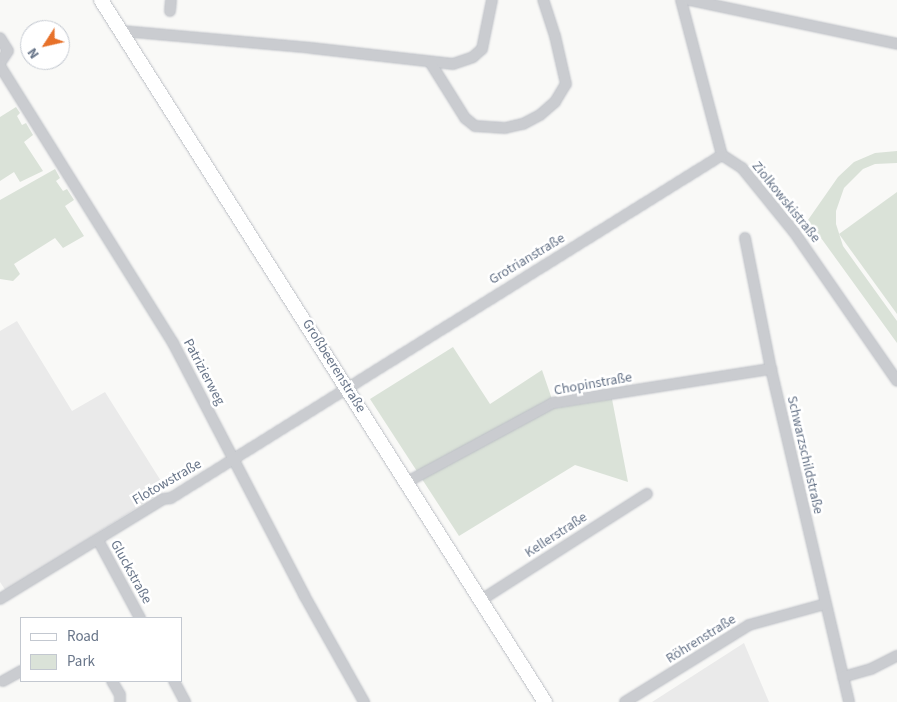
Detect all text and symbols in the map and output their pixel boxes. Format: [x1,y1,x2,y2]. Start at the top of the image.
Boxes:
north arrow [20,20,70,70]
text: N [23,43,44,63]
street label: Ziolkowskistraße [748,158,824,246]
street label: Grotrianstraße [486,230,568,288]
street label: Großbeerenstraße [299,316,369,416]
street label: Patrizierweg [180,336,228,408]
street label: Chopinstraße [553,369,633,399]
street label: Schwarzschildstraße [783,394,827,516]
street label: Flotowstraße [130,456,204,508]
street label: Kellerstraße [522,509,590,561]
street label: Gluckstraße [107,537,155,607]
street label: Röhrenstraße [663,611,739,667]
legend [20,617,182,682]
text: Road [67,626,99,647]
text: Park [67,651,95,672]

